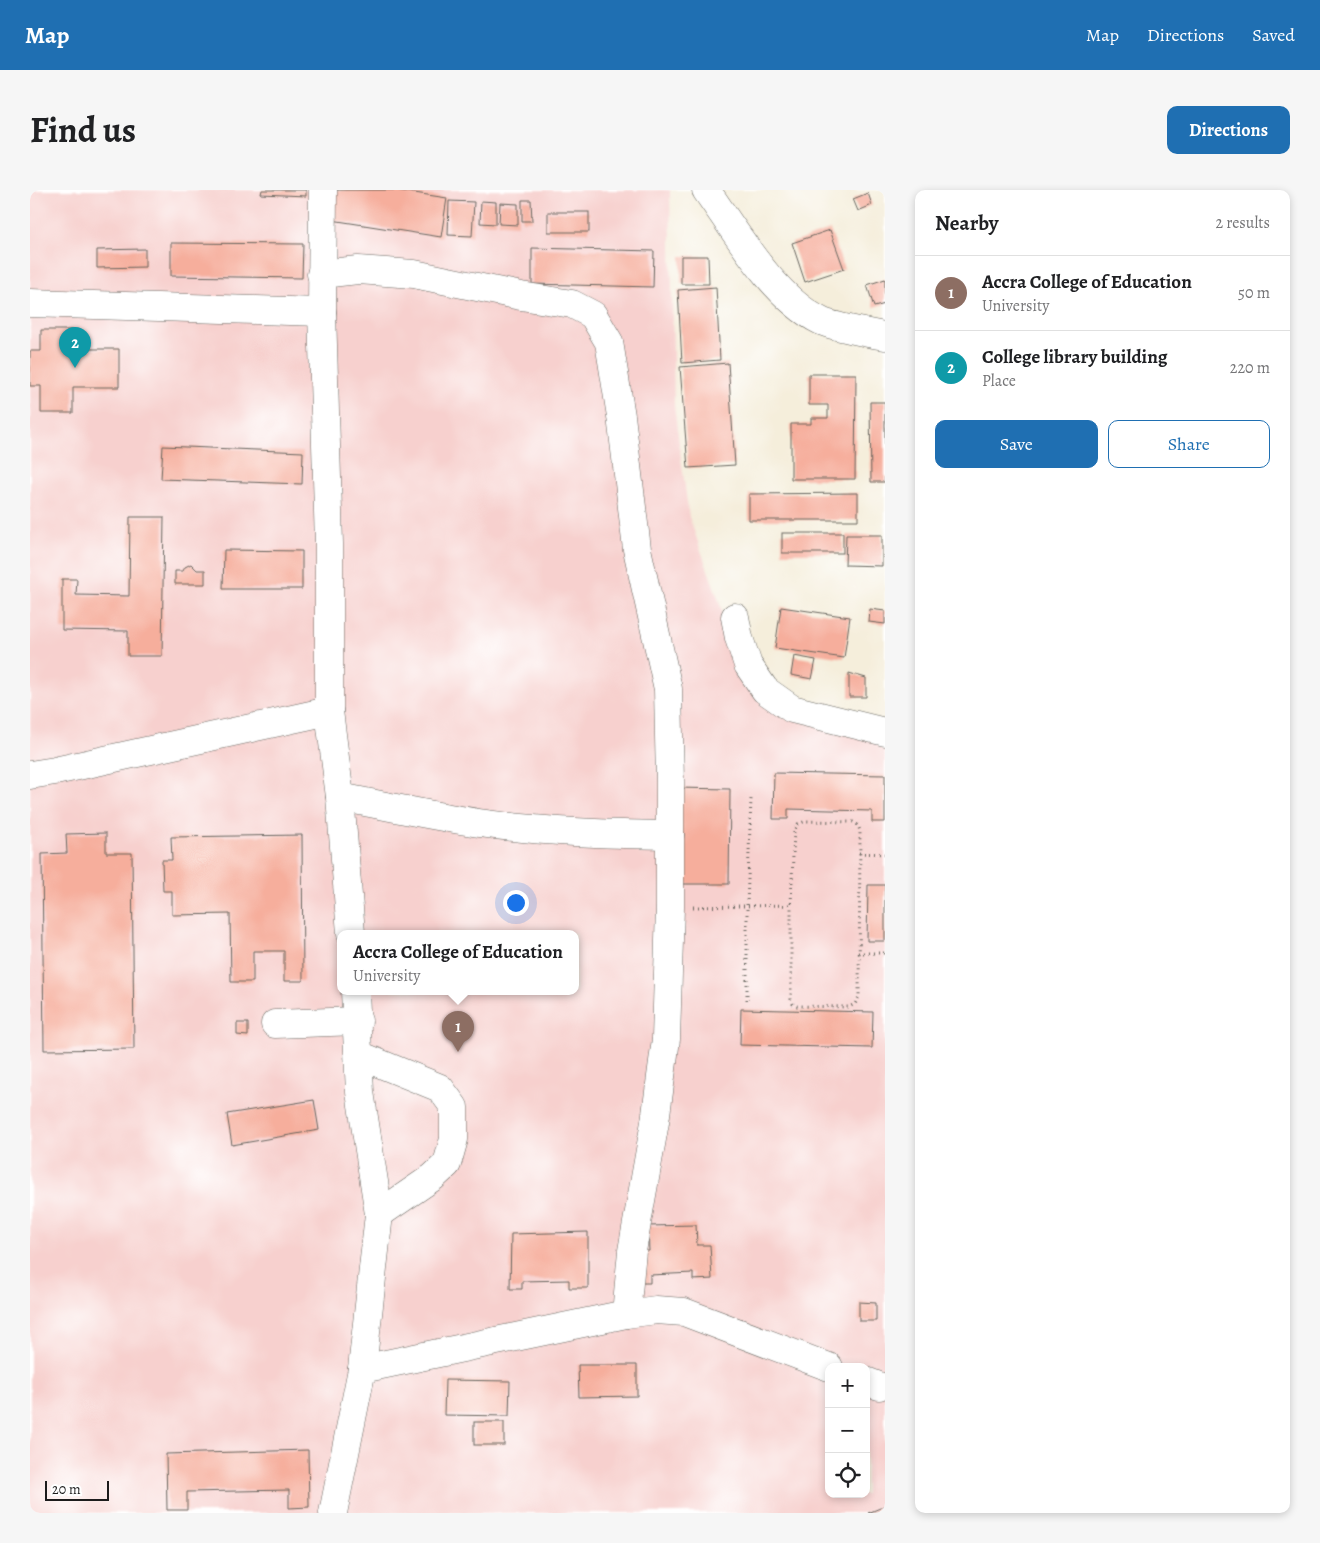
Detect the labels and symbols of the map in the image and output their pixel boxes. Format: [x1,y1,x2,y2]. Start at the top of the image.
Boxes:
pin: 2 [59,327,91,368]
your location [503,890,529,916]
pin: 1 [442,1011,474,1052]
scale bar [45,1478,109,1501]

